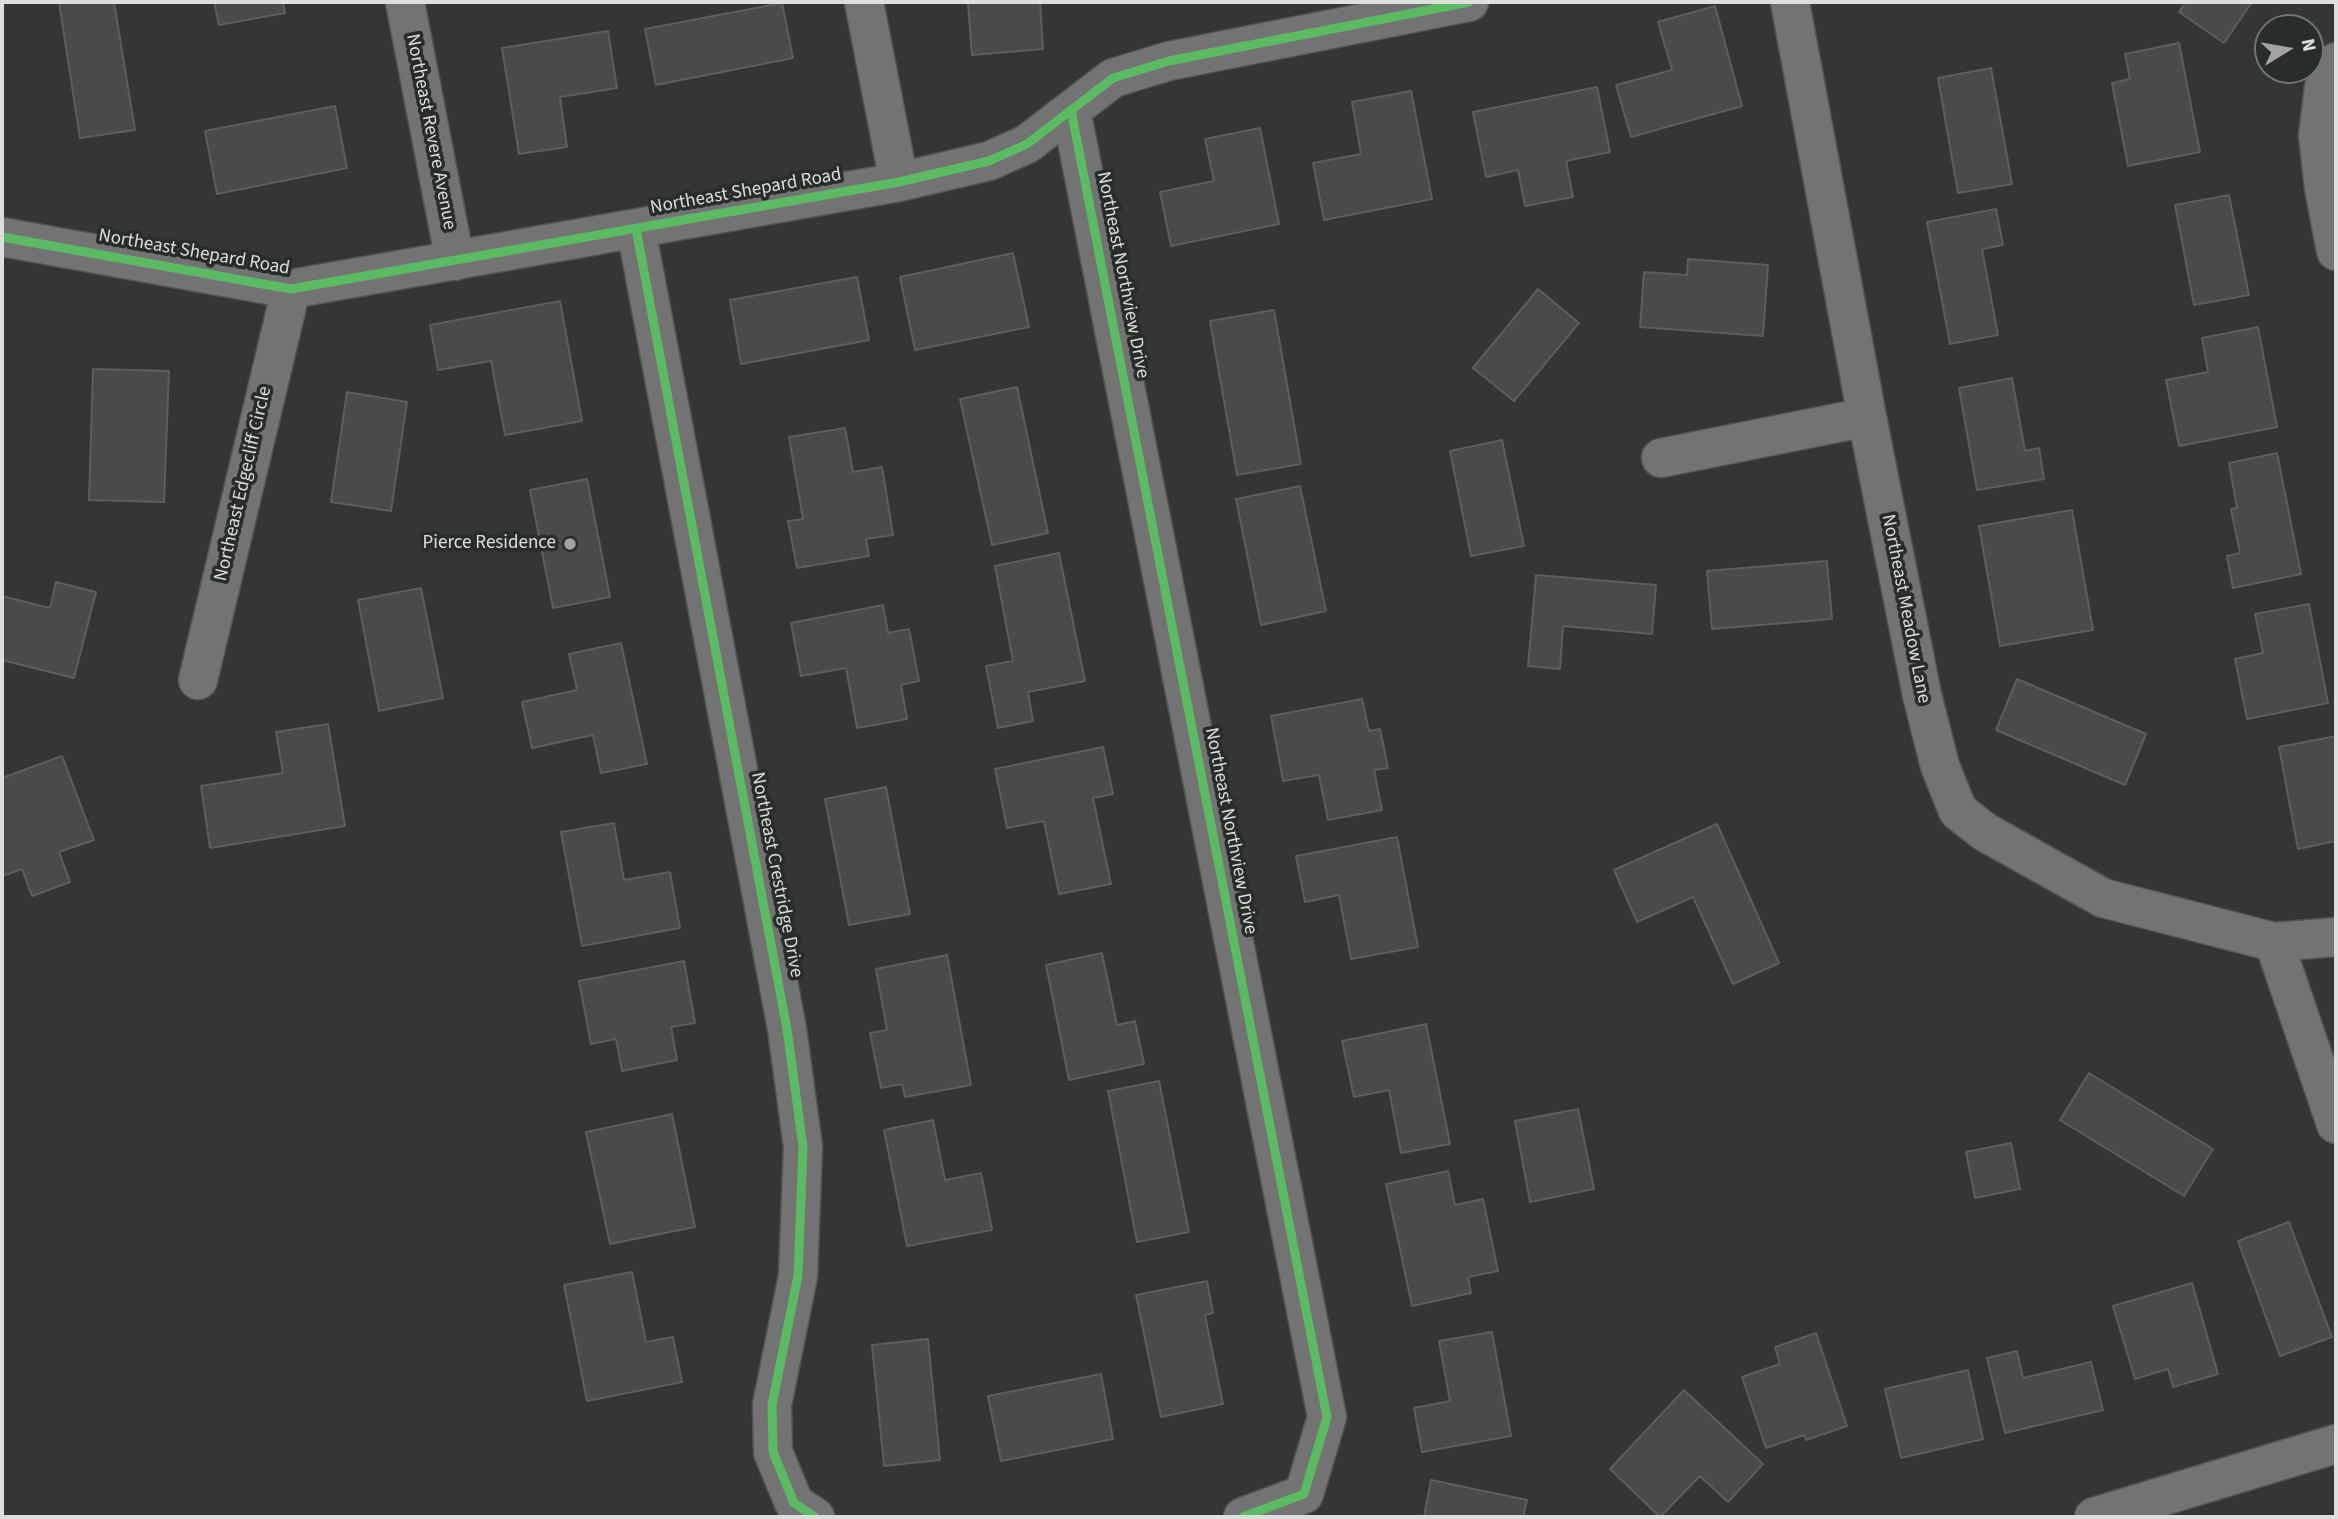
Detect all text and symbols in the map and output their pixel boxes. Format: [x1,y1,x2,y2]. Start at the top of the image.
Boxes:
north arrow [2254,14,2324,84]
street label: Northeast Revere Avenue [400,32,460,232]
text: N [2294,36,2323,54]
street label: Northeast Shepard Road [649,164,843,220]
street label: Northeast Northview Drive [1091,170,1153,380]
street label: Northeast Shepard Road [97,225,291,281]
street label: Northeast Edgecliff Circle [210,384,278,584]
street label: Northeast Meadow Lane [1876,513,1934,705]
place label: Pierce Residence [423,533,556,555]
marker: Pierce Residence [562,536,578,552]
street label: Northeast Northview Drive [1199,726,1261,936]
street label: Northeast Crestridge Drive [745,770,807,980]

